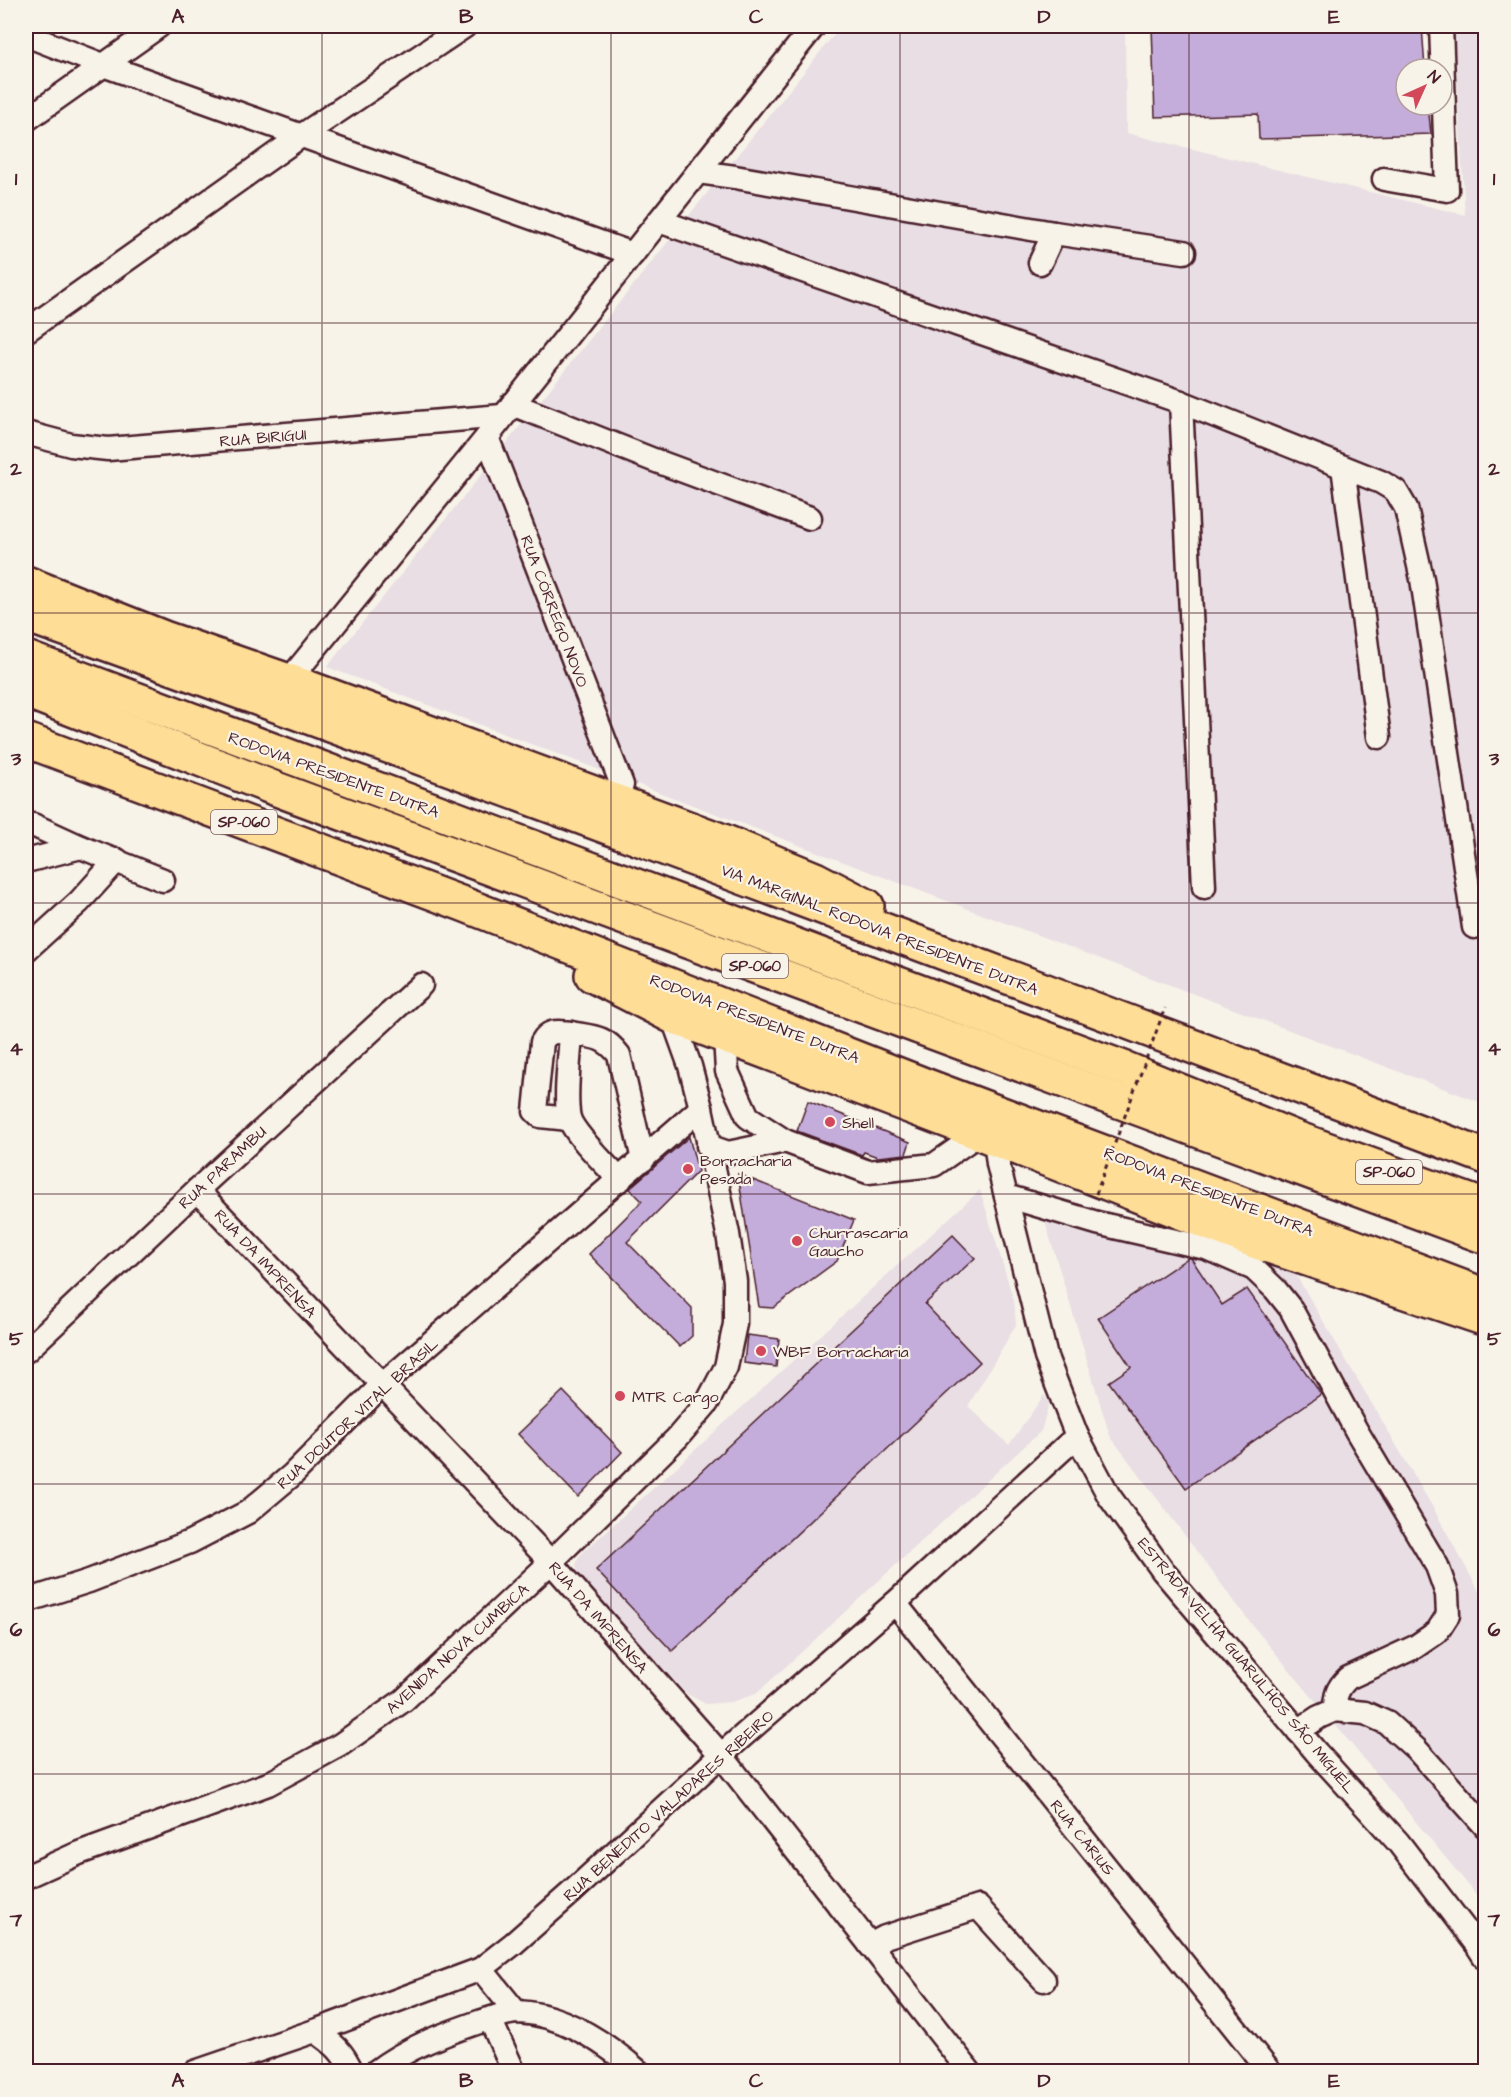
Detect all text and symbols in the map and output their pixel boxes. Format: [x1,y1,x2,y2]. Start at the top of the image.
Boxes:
text: A [172,3,185,31]
text: B [459,3,474,31]
text: C [749,3,764,31]
text: D [1038,3,1051,31]
text: E [1328,3,1340,31]
north arrow [1394,57,1454,117]
text: N [1423,66,1445,88]
text: 1 [15,165,18,193]
text: 1 [1493,165,1496,193]
street label: RUA BIRIGUI [219,423,307,453]
text: 2 [9,455,22,483]
text: 2 [1487,455,1500,483]
street label: RUA CÓRREGO NOVO [515,532,593,691]
street label: RODOVIA PRESIDENTE DUTRA [225,726,442,823]
text: 3 [10,745,22,773]
text: 3 [1488,745,1500,773]
road number: SP-060 [211,810,277,834]
street label: VIA MARGINAL RODOVIA PRESIDENTE DUTRA [718,859,1041,1001]
road number: SP-060 [722,954,788,978]
street label: RODOVIA PRESIDENTE DUTRA [647,969,863,1069]
text: 4 [9,1035,23,1063]
text: 4 [1487,1035,1501,1063]
place label: Shell [842,1112,874,1134]
marker: Shell [823,1115,837,1129]
street label: RUA PARAMBU [174,1121,271,1214]
street label: RODOVIA PRESIDENTE DUTRA [1101,1142,1317,1242]
place label: Borracharia Pesada [700,1150,792,1190]
road number: SP-060 [1356,1160,1422,1184]
marker: Borracharia Pesada [681,1162,695,1176]
street label: RUA DA IMPRENSA [209,1204,322,1323]
place label: Churrascaria Gaucho [809,1222,908,1262]
marker: Churrascaria Gaucho [790,1234,804,1248]
text: 5 [9,1325,24,1353]
text: 5 [1487,1325,1502,1353]
street label: RUA DOUTOR VITAL BRASIL [272,1333,443,1494]
place label: WBF Borracharia [773,1341,909,1363]
marker: WBF Borracharia [754,1344,768,1358]
place label: MTR Cargo [632,1386,719,1409]
marker: MTR Cargo [613,1389,627,1403]
street label: ESTRADA VELHA GUARULHOS SÃO MIGUEL [1132,1533,1360,1798]
street label: RUA DA IMPRENSA [544,1557,653,1678]
street label: AVENIDA NOVA CUMBICA [381,1578,534,1719]
text: 6 [10,1616,23,1644]
text: 6 [1488,1616,1501,1644]
street label: RUA BENEDITO VALADARES RIBEIRO [559,1705,779,1906]
street label: RUA CARIUS [1045,1795,1120,1880]
text: 7 [9,1906,23,1934]
text: 7 [1487,1906,1501,1934]
text: A [172,2067,185,2095]
text: B [459,2067,474,2095]
text: C [749,2067,764,2095]
text: D [1038,2067,1051,2095]
text: E [1328,2067,1340,2095]

